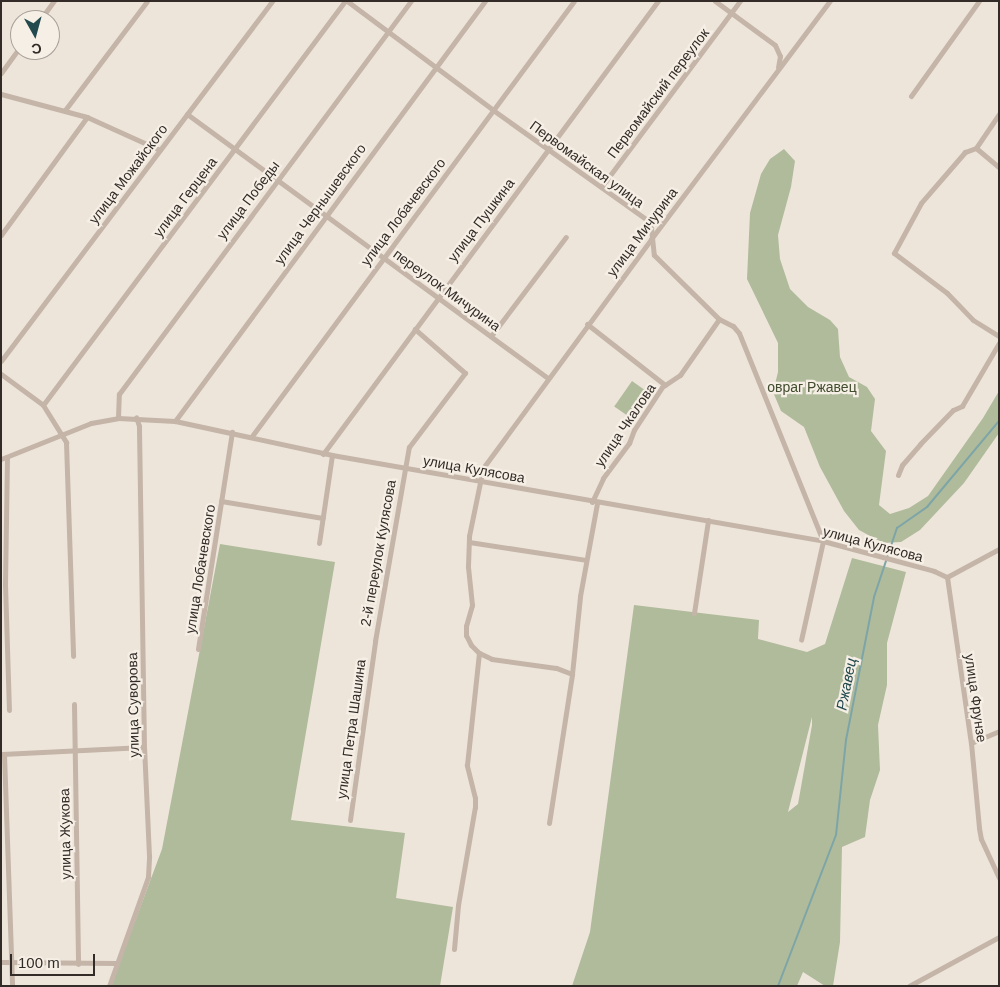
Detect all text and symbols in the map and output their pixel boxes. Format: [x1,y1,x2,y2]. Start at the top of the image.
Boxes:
north arrow [10,10,60,60]
street label: Первомайский переулок [604,25,712,161]
text: С [31,40,43,57]
street label: Первомайская улица [527,117,647,211]
street label: улица Можайского [85,121,171,227]
street label: улица Чернышевского [271,140,369,268]
street label: улица Герцена [149,154,221,240]
street label: улица Лобачевского [357,155,449,269]
street label: улица Победы [213,157,283,243]
street label: улица Пушкина [444,175,518,265]
street label: улица Мичурина [603,184,681,280]
street label: переулок Мичурина [390,245,504,335]
park label: овраг Ржавец [767,379,857,395]
street label: улица Чкалова [591,380,659,470]
street label: улица Кулясова [422,452,526,486]
street label: 2-й переулок Кулясова [357,478,399,628]
street label: улица Лобачевского [181,503,219,635]
street label: улица Кулясова [821,523,925,565]
street label: улица Суворова [124,652,142,758]
street label: улица Фрунзе [961,653,991,743]
water label: Ржавец [832,656,860,712]
street label: улица Петра Шашина [333,658,369,800]
street label: улица Жукова [56,788,74,880]
scale bar [12,944,98,976]
text: 100 m [18,954,60,971]

